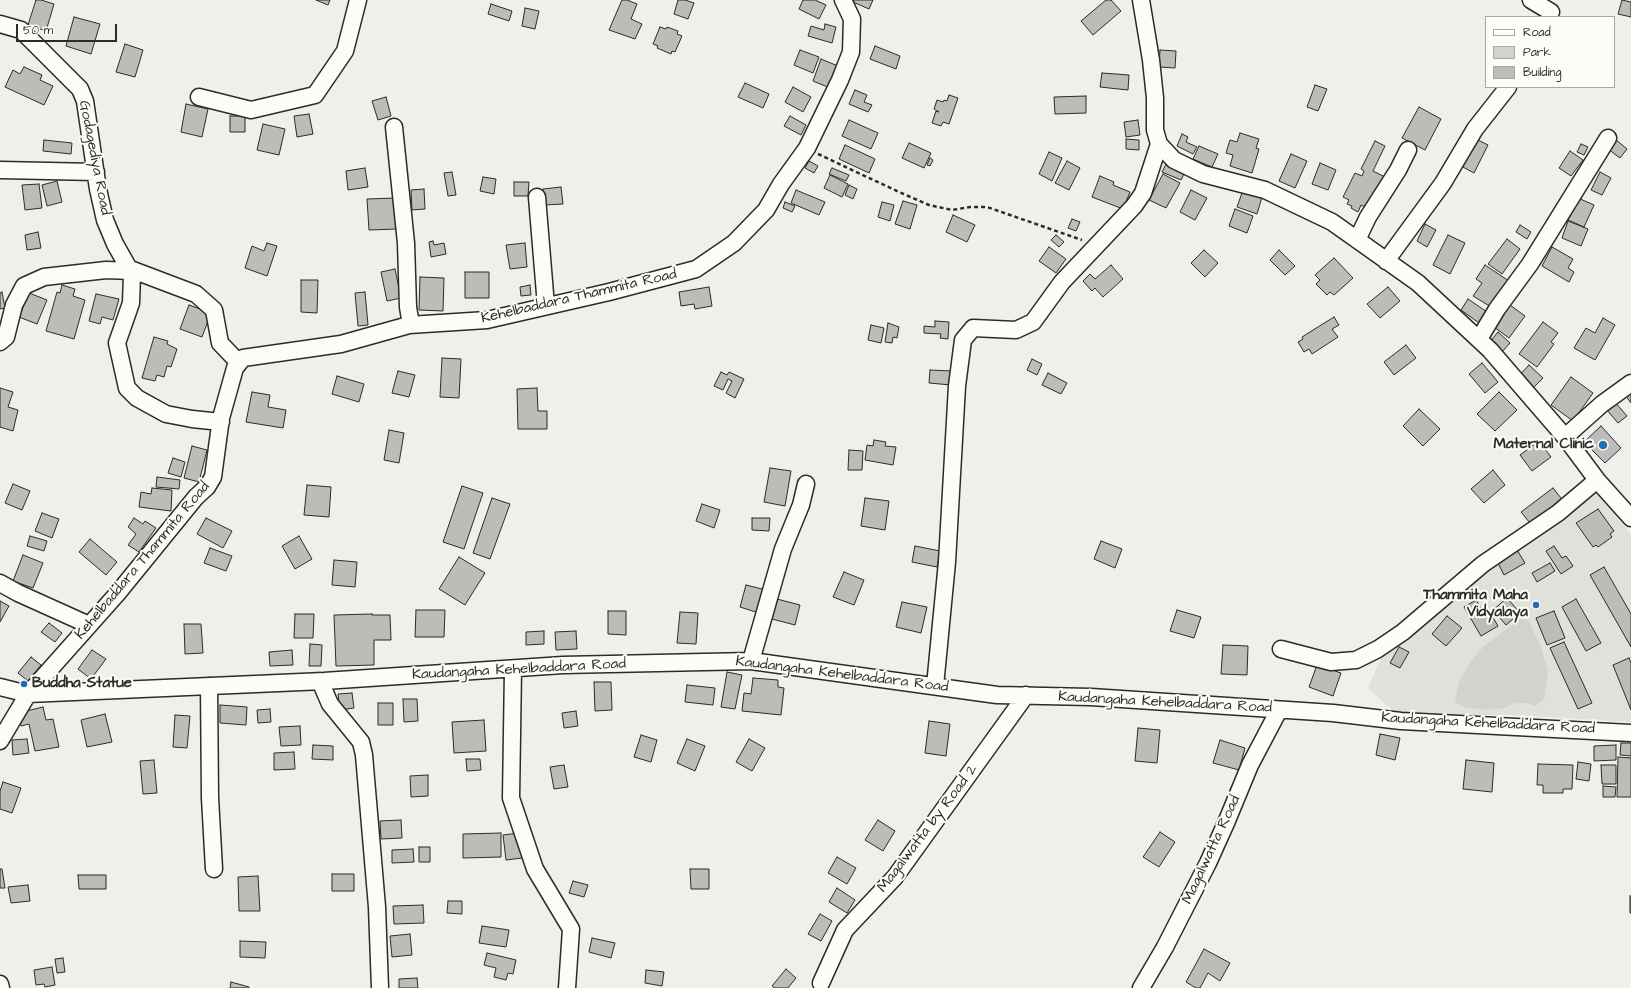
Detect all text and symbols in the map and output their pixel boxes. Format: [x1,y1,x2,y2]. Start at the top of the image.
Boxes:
scale bar [18,16,119,42]
legend [1485,16,1615,88]
text: 50 m [23,22,53,39]
text: Road [1523,24,1551,41]
text: Park [1523,44,1551,61]
text: Building [1523,64,1561,81]
street label: Godagediya Road [74,99,114,217]
street label: Kehelbaddara Thammita Road [479,266,679,328]
place label: Maternal Clinic [1493,436,1594,454]
marker: Maternal Clinic [1597,439,1609,451]
street label: Kehelbaddara Thammita Road [72,479,214,643]
place label: Thammita Maha Vidyalaya [1423,587,1528,622]
marker: Thammita Maha Vidyalaya [1531,600,1541,610]
street label: Kaudangaha Kehelbaddara Road [735,653,949,697]
street label: Kaudangaha Kehelbaddara Road [412,655,626,685]
place label: Buddha Statue [32,675,132,693]
marker: Buddha Statue [19,679,29,689]
street label: Kaudangaha Kehelbaddara Road [1058,688,1272,718]
street label: Kaudangaha Kehelbaddara Road [1381,709,1595,739]
street label: Magalwatta by Road 2 [874,762,982,896]
street label: Magalwatta Road [1179,793,1245,907]

